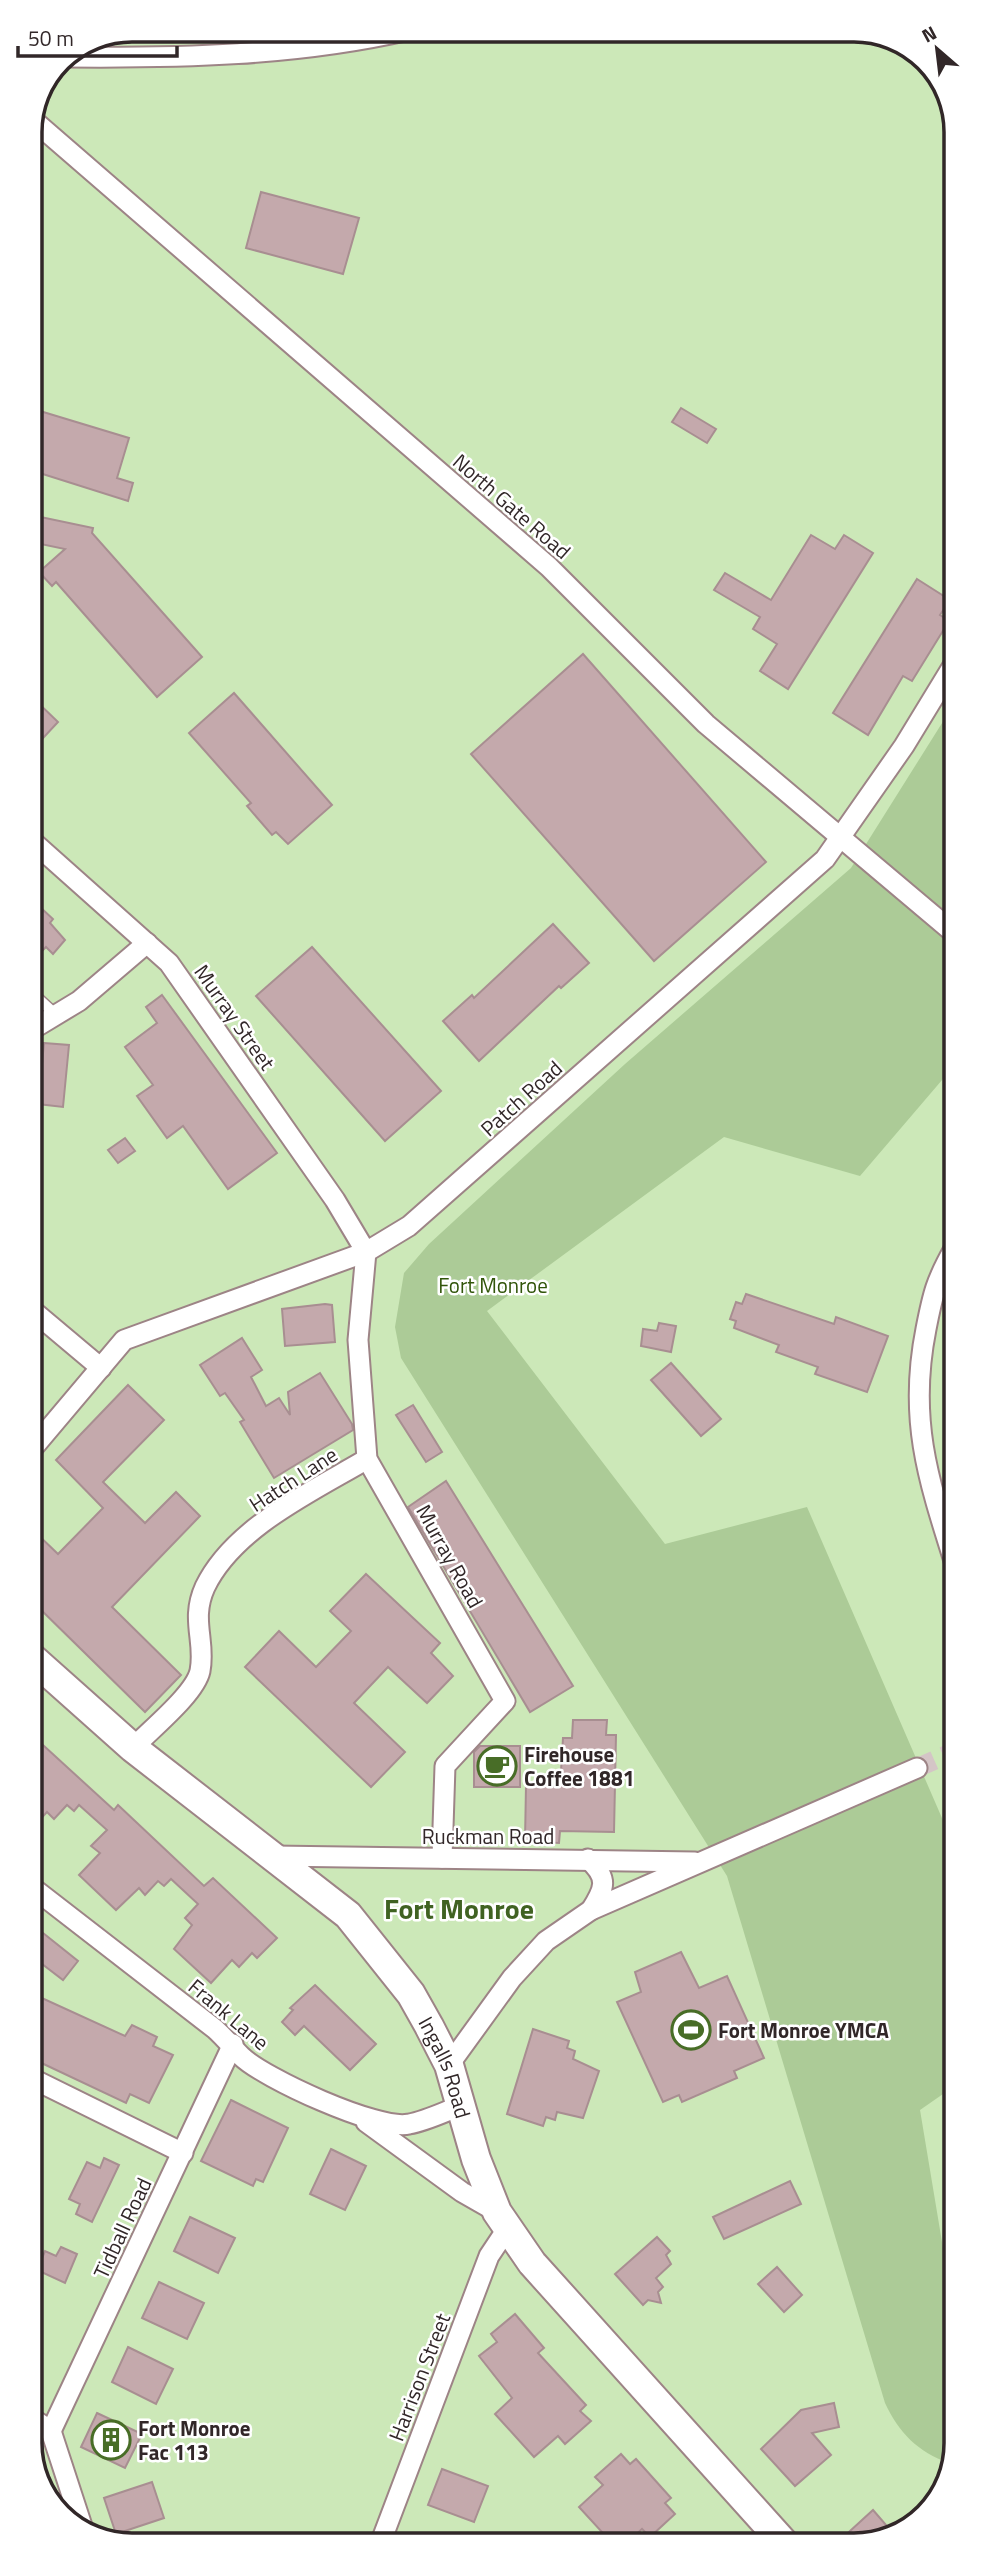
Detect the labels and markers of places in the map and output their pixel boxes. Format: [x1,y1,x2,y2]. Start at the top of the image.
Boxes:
place label: Firehouse Coffee 1881 [524,1738,634,1794]
cafe icon: Firehouse Coffee 1881 [476,1745,518,1787]
sports icon: Fort Monroe YMCA [670,2009,712,2051]
place label: Fort Monroe YMCA [718,2014,889,2046]
place label: Fort Monroe Fac 113 [138,2412,250,2468]
building icon: Fort Monroe Fac 113 [90,2419,132,2461]

